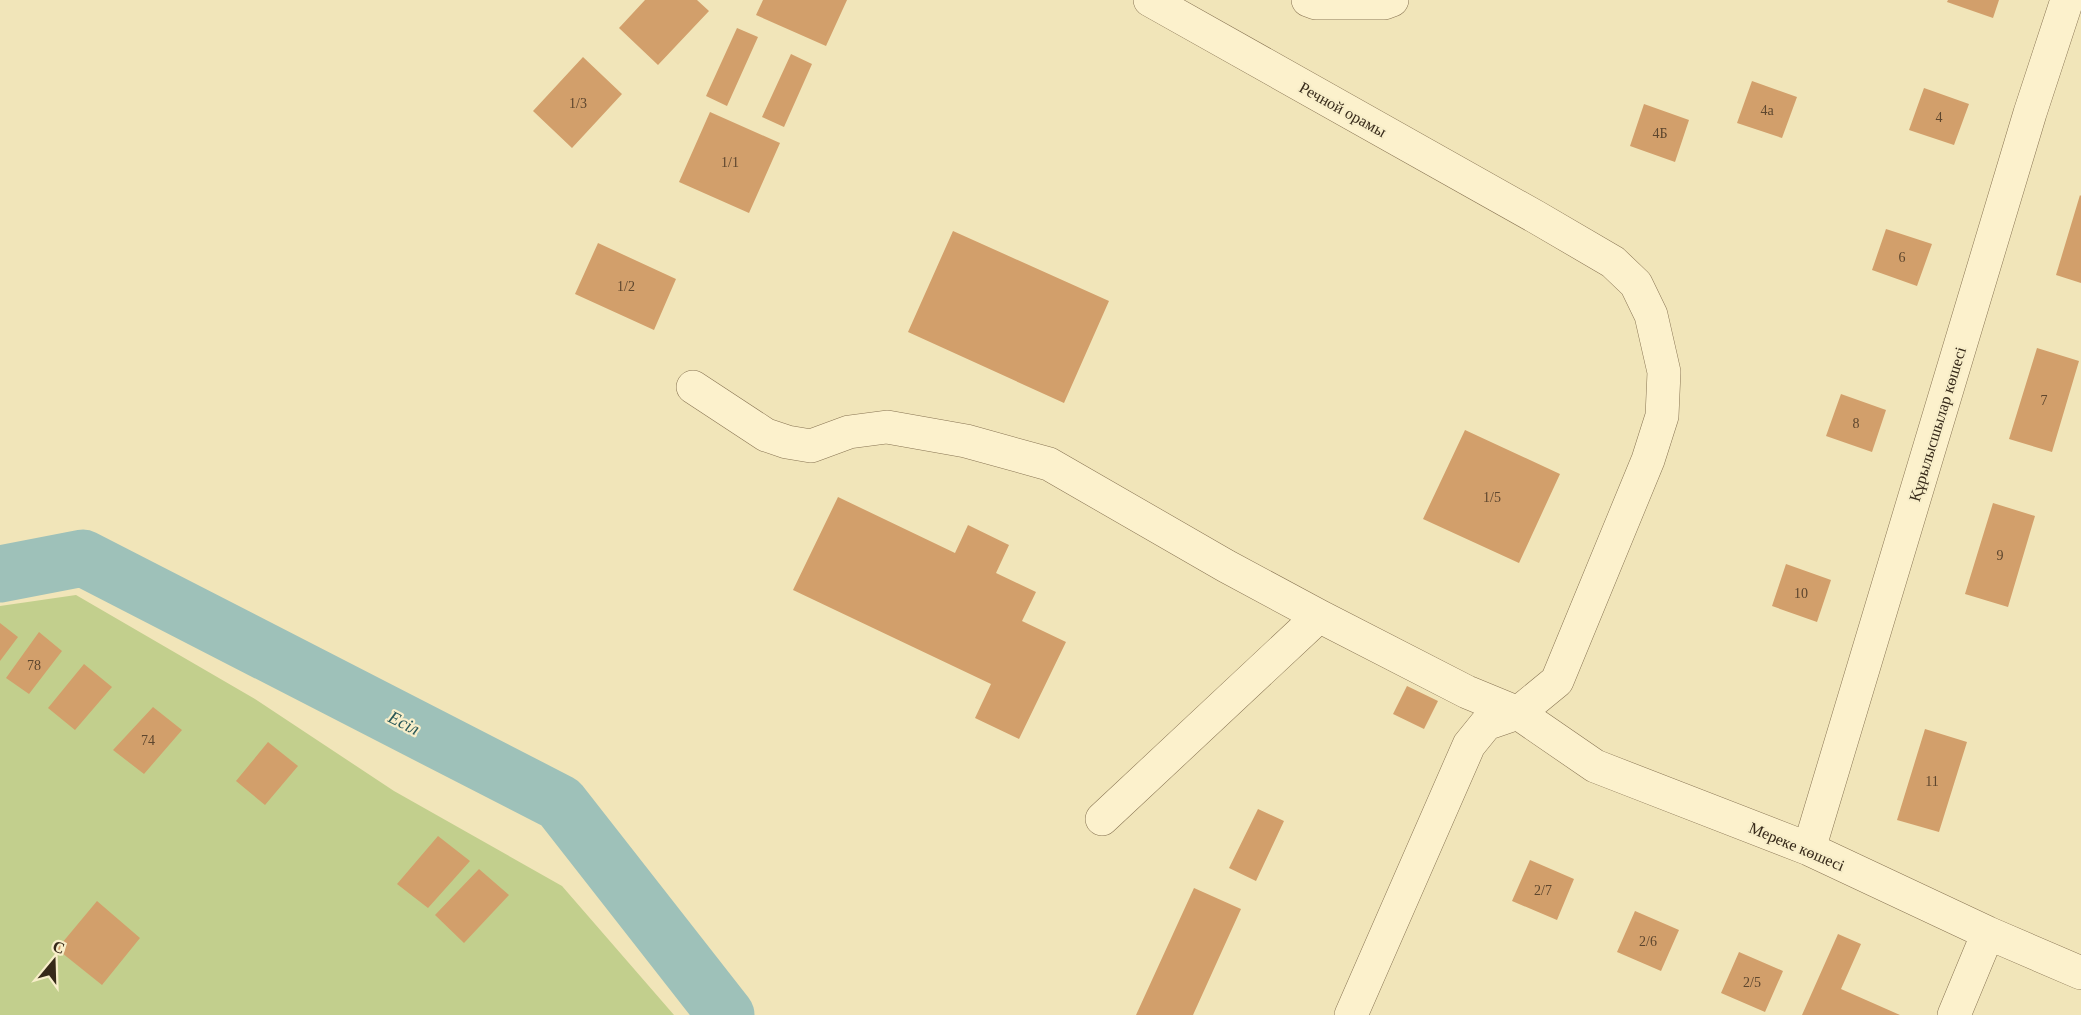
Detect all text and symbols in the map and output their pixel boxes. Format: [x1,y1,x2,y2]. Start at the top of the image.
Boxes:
street label: Речной орамы [1296,79,1389,141]
house number: 1/3 [569,96,587,111]
house number: 4а [1760,103,1774,118]
house number: 4 [1936,110,1943,125]
house number: 4Б [1652,126,1668,141]
house number: 1/1 [721,155,739,170]
house number: 6 [1899,250,1906,265]
house number: 1/2 [617,279,635,294]
street label: Құрылысшылар көшесі [1906,344,1970,504]
house number: 7 [2041,393,2048,408]
house number: 8 [1853,416,1860,431]
house number: 1/5 [1483,490,1501,505]
house number: 9 [1997,548,2004,563]
house number: 10 [1794,586,1808,601]
house number: 78 [27,658,41,673]
water label: Есіл [384,706,423,739]
house number: 74 [141,733,155,748]
house number: 11 [1925,774,1939,789]
street label: Мереке көшесі [1746,819,1848,875]
house number: 2/7 [1534,883,1552,898]
north arrow [24,931,84,991]
house number: 2/6 [1639,934,1657,949]
text: С [50,937,67,957]
house number: 2/5 [1743,975,1761,990]

